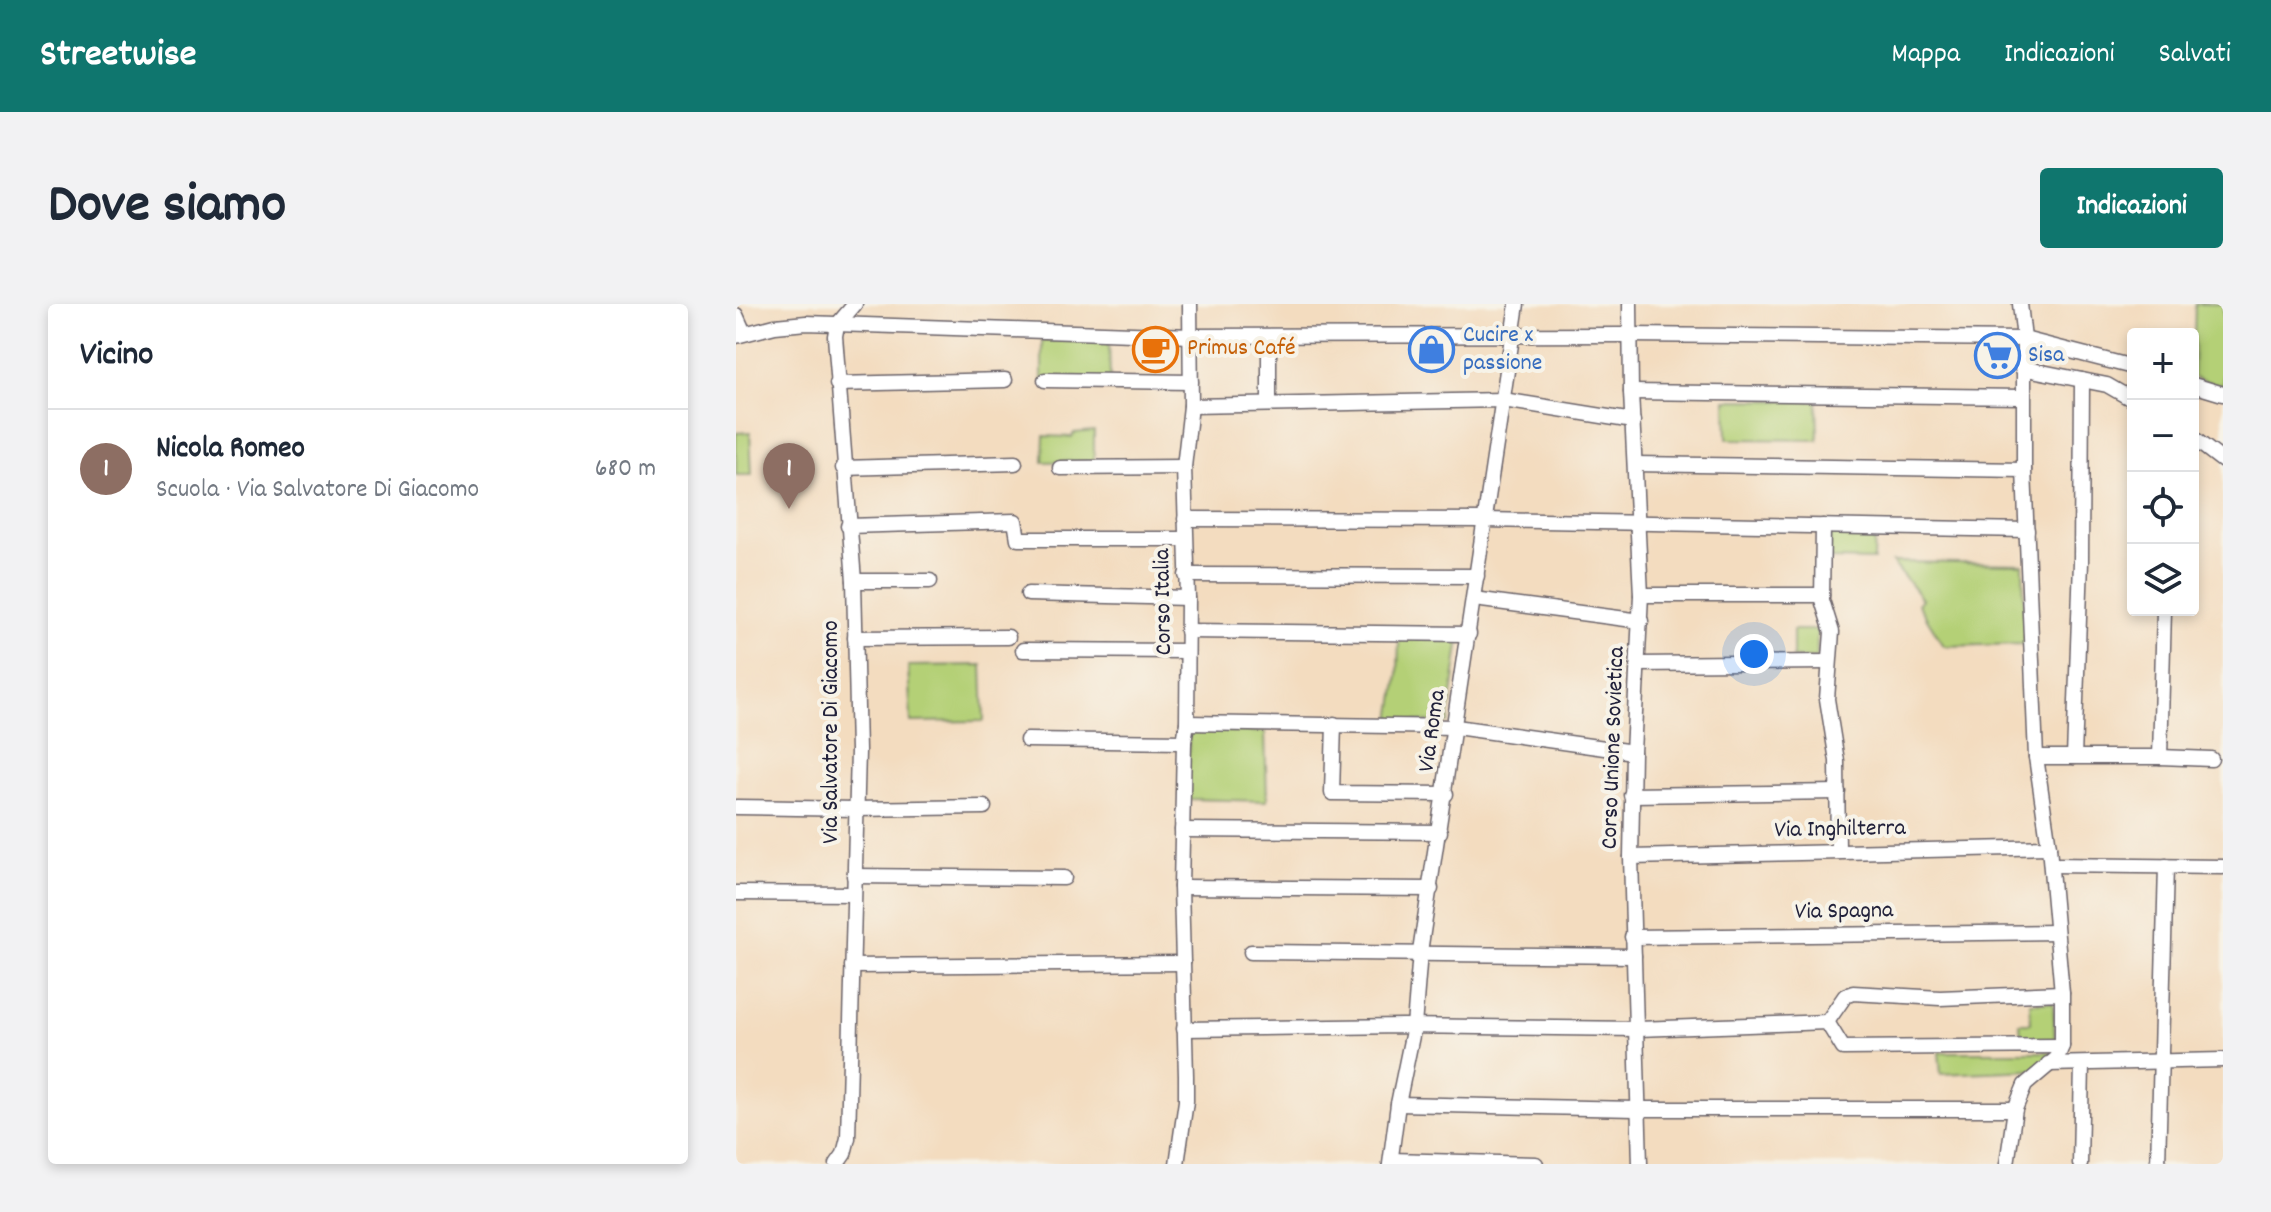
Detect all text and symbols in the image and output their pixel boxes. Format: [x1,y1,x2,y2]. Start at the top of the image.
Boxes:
text: Streetwise [40,29,197,84]
text: Mappa [1892,36,1960,76]
text: Indicazioni [2004,36,2115,76]
text: Salvati [2159,36,2231,76]
text: Dove siamo [48,168,286,248]
button: Indicazioni [2040,168,2223,248]
place label: Cucire x passione [1463,319,1542,381]
cafe icon: Primus Café [1132,325,1180,373]
shop icon: Cucire x passione [1408,326,1456,374]
map controls [2127,328,2199,616]
button: + [2127,328,2199,400]
text: Vicino [80,332,153,381]
place label: Primus Café [1187,332,1296,366]
supermarket icon: Sisa [1973,332,2021,380]
place label: Sisa [2028,339,2065,373]
button: − [2127,400,2199,472]
text: Nicola Romeo [156,429,305,472]
pin: 1 [763,443,815,509]
text: 1 [103,451,109,488]
text: 680 m [595,451,656,488]
text: Scuola · Via Salvatore Di Giacomo [156,472,479,509]
button: locate [2127,472,2199,544]
button: layers [2127,544,2199,616]
street label: Corso Italia [1146,548,1182,656]
street label: Via Salvatore Di Giacomo [815,620,849,844]
your location [1734,634,1774,674]
street label: Corso Unione Sovietica [1593,645,1635,850]
street label: Via Roma [1410,687,1456,774]
street label: Via Inghilterra [1774,812,1907,848]
street label: Via Spagna [1794,894,1894,930]

